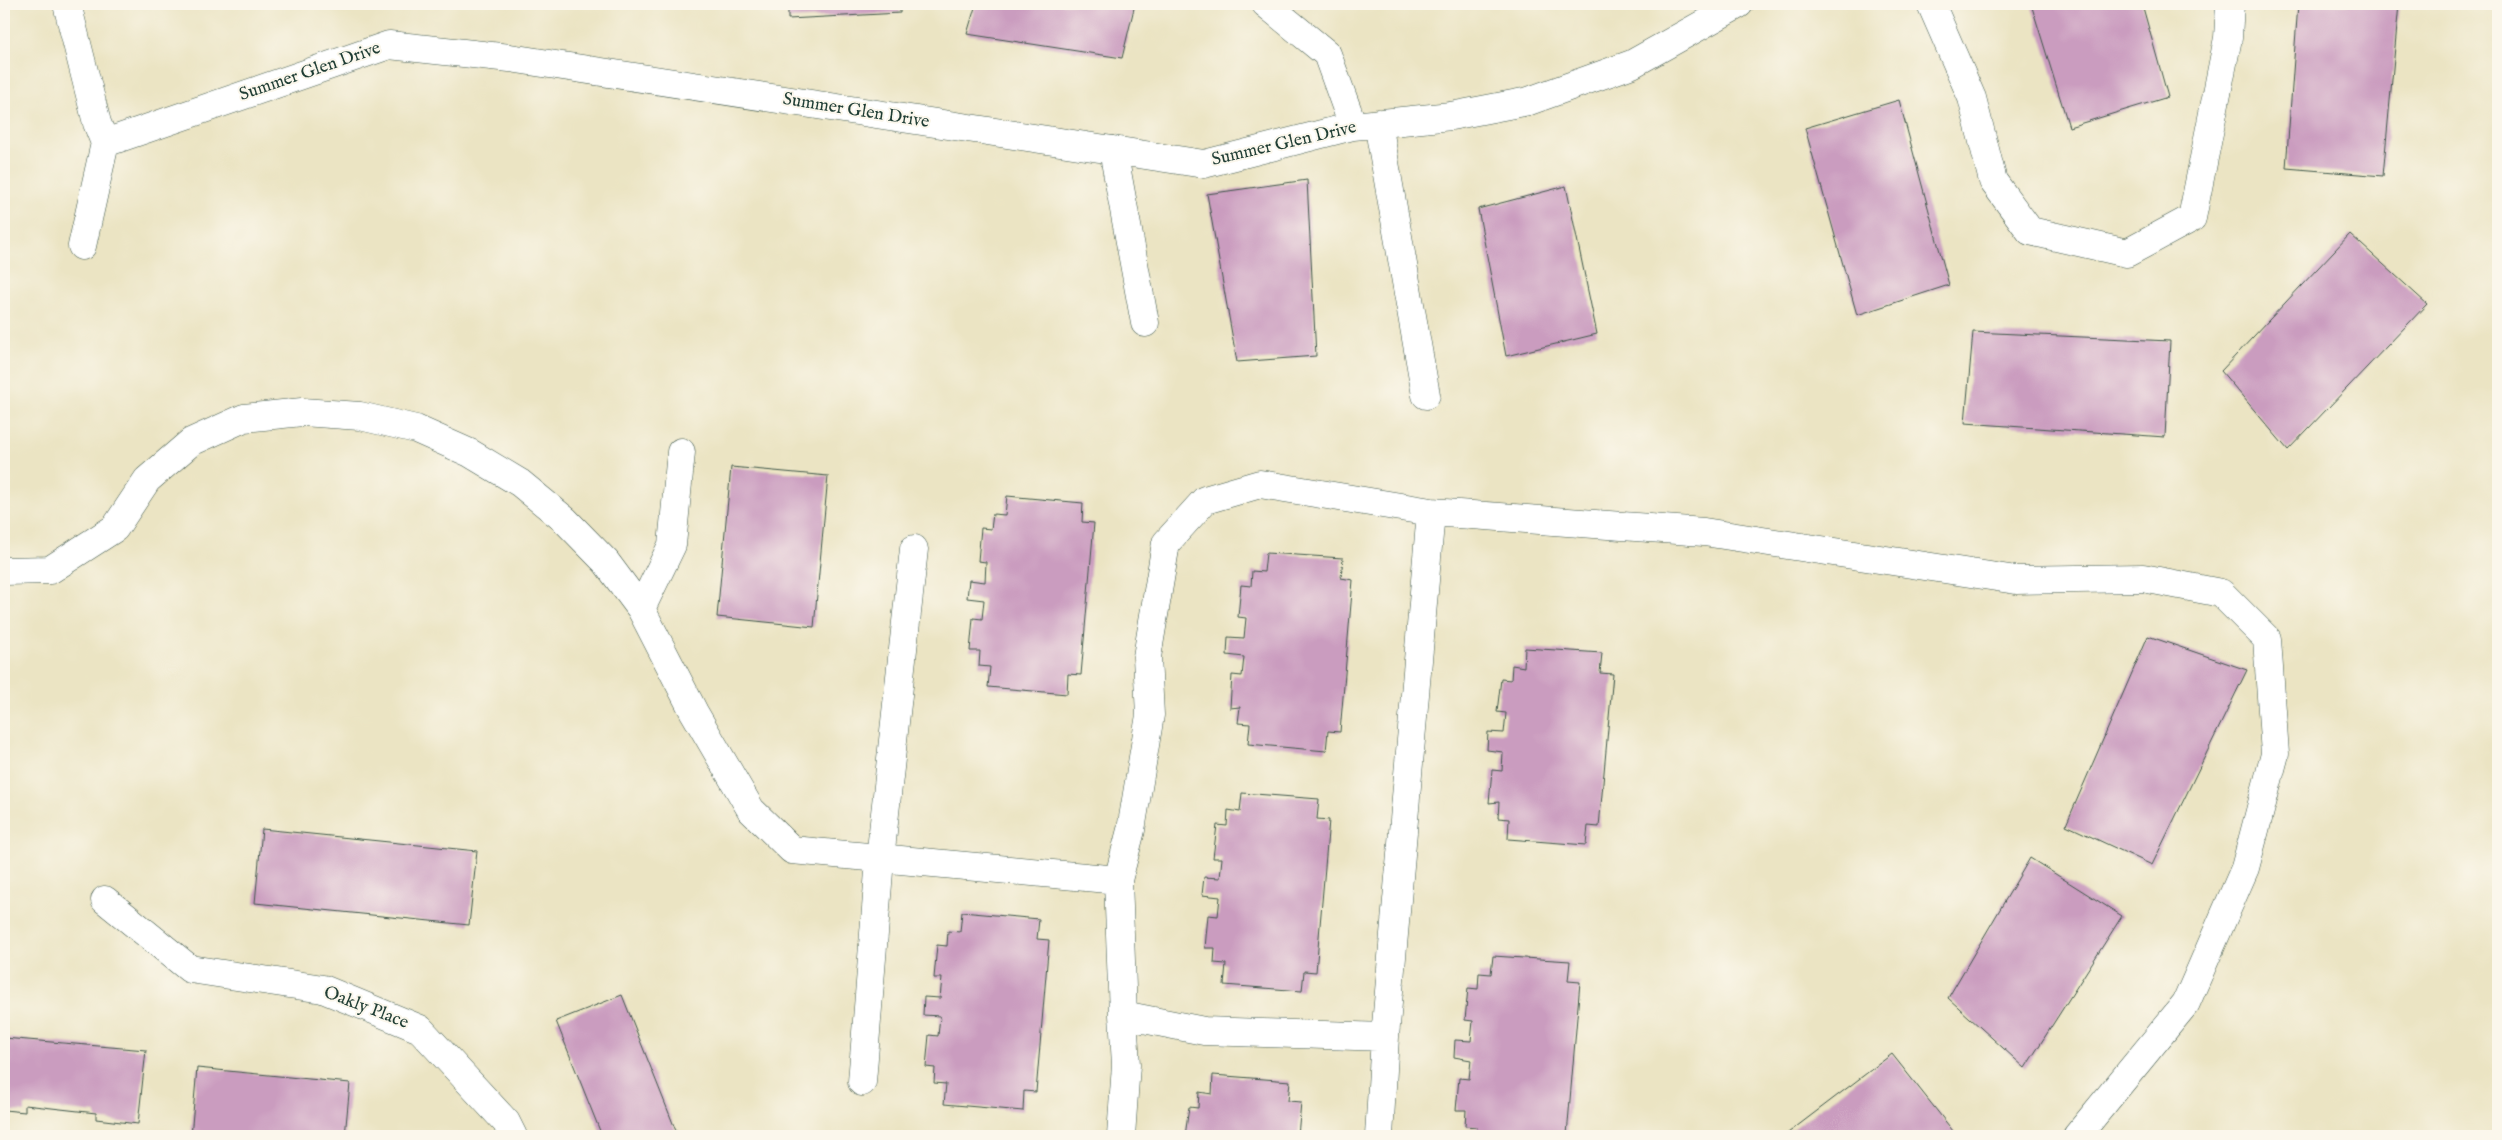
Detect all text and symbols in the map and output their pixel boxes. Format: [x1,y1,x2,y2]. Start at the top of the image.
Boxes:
street label: Summer Glen Drive [236,37,384,107]
street label: Summer Glen Drive [781,88,931,134]
street label: Summer Glen Drive [1209,116,1359,172]
street label: Oakly Place [320,981,412,1035]

